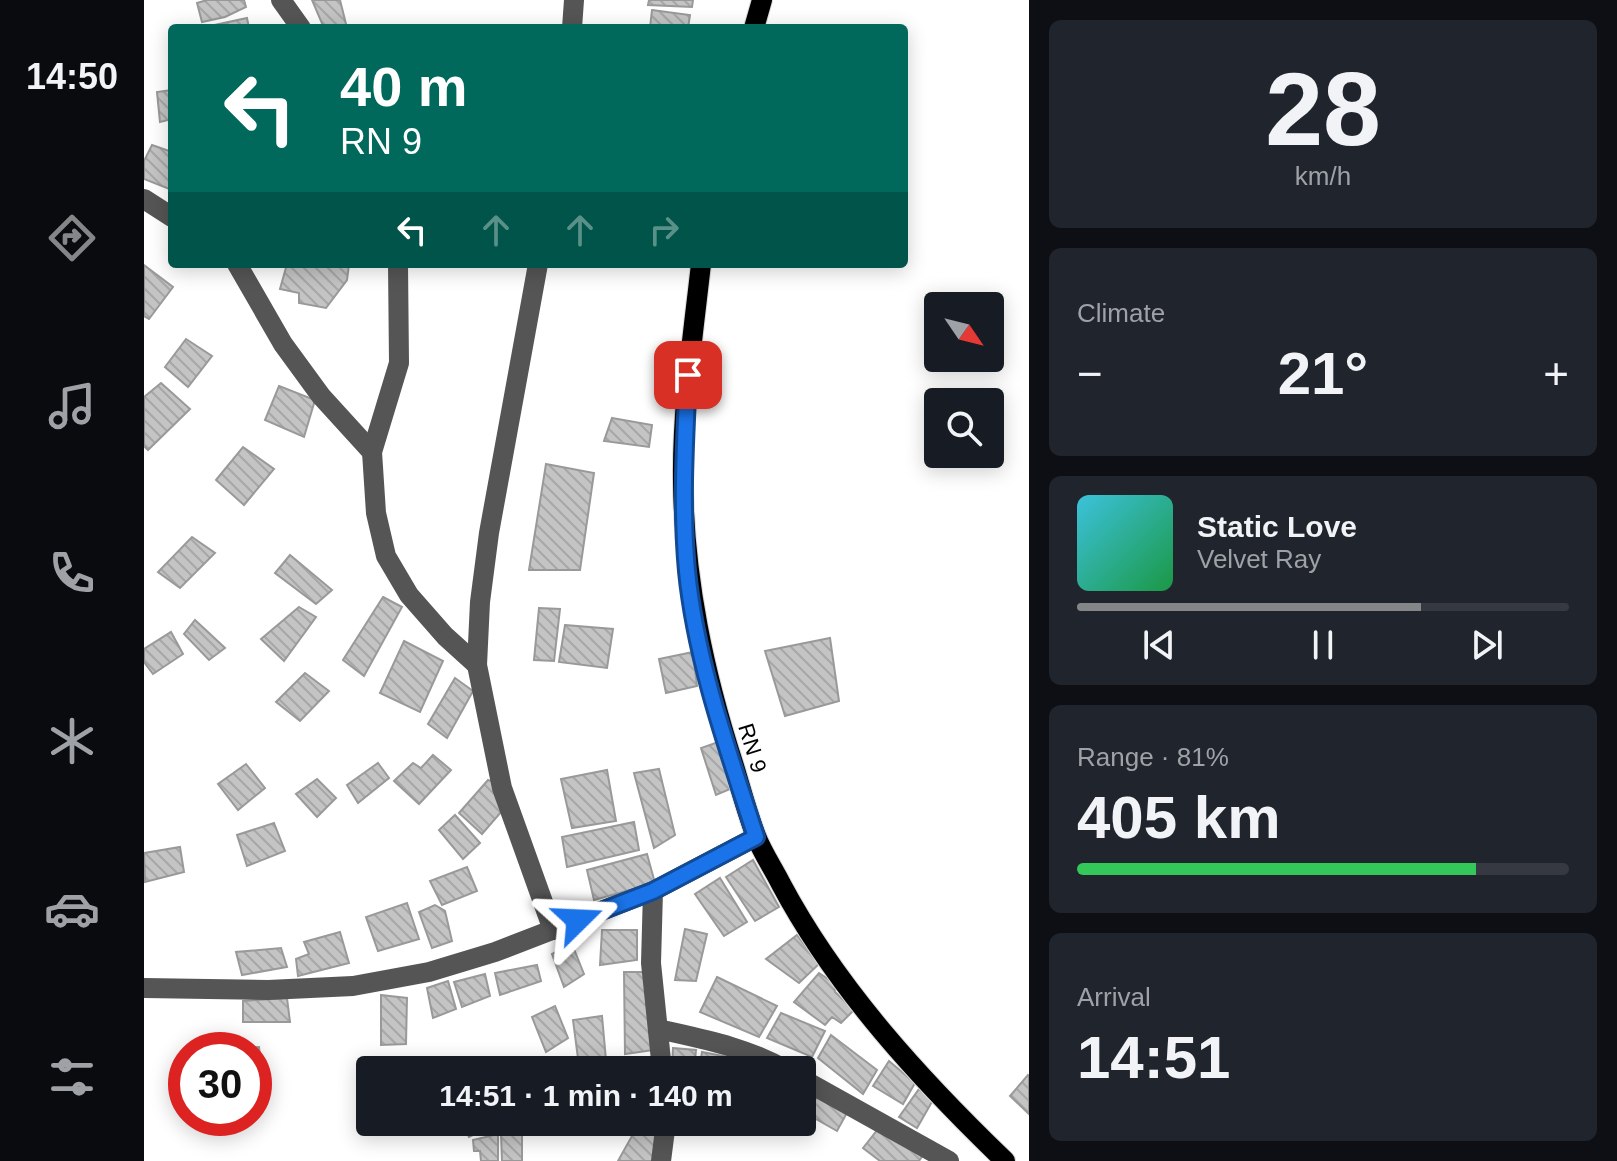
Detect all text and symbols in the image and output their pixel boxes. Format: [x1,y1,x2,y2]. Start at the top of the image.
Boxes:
text: 28 [1265,51,1381,167]
text: 40 m [340,55,468,118]
text: 14:50 [26,56,118,97]
icon: left [208,56,312,160]
text: RN 9 [340,121,422,162]
text: km/h [1295,161,1351,191]
icon: left [390,208,434,252]
icon: ahead [474,208,518,252]
icon: ahead [558,208,602,252]
icon: right [642,208,686,252]
icon: directions [44,210,100,266]
north arrow [924,292,1004,372]
map controls [924,292,1004,468]
text: Climate [1077,298,1165,328]
text: 21° [1278,340,1368,407]
pin [654,341,722,409]
text: − [1077,349,1103,398]
text: + [1543,349,1569,398]
icon: arrive [666,353,710,397]
icon: music [44,378,100,434]
button: search [924,388,1004,468]
text: Static Love [1197,510,1357,543]
text: Velvet Ray [1197,544,1321,574]
icon: phone [44,545,100,601]
icon: previous [1137,623,1181,667]
icon: pause [1301,623,1345,667]
icon: next [1465,623,1509,667]
icon: climate [44,713,100,769]
street label: RN 9 [733,721,772,776]
text: Range · 81% [1077,742,1229,772]
text: 405 km [1077,784,1281,851]
position arrow [536,878,620,962]
icon: car [44,881,100,937]
text: Arrival [1077,982,1151,1012]
text: 14:51 [1077,1024,1230,1091]
speed limit sign: 30 [168,1032,272,1136]
icon: filters [44,1049,100,1105]
text: 14:51 · 1 min · 140 m [439,1079,733,1112]

